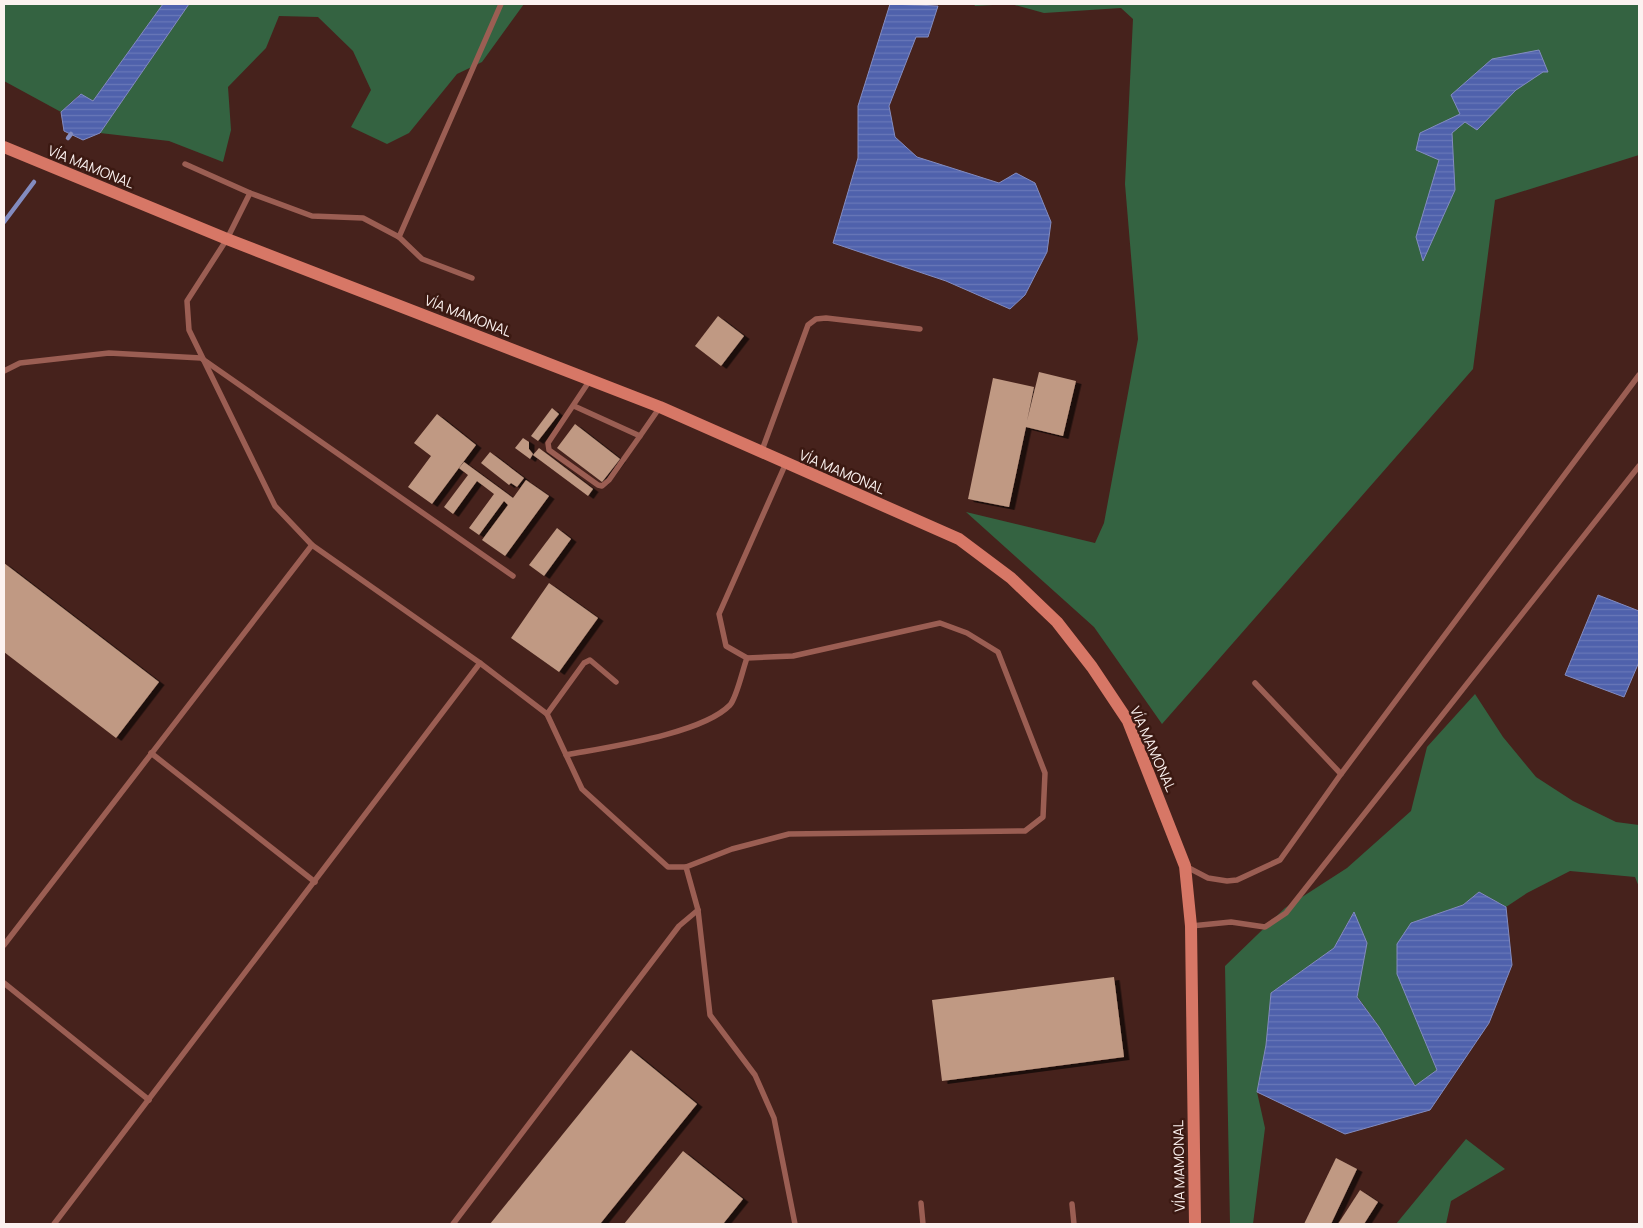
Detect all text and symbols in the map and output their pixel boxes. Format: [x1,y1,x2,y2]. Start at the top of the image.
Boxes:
street label: VÍA MAMONAL [45,141,137,192]
street label: VÍA MAMONAL [422,290,514,341]
street label: VÍA MAMONAL [796,445,888,498]
street label: VÍA MAMONAL [1126,703,1181,794]
street label: VÍA MAMONAL [1168,1120,1189,1212]

